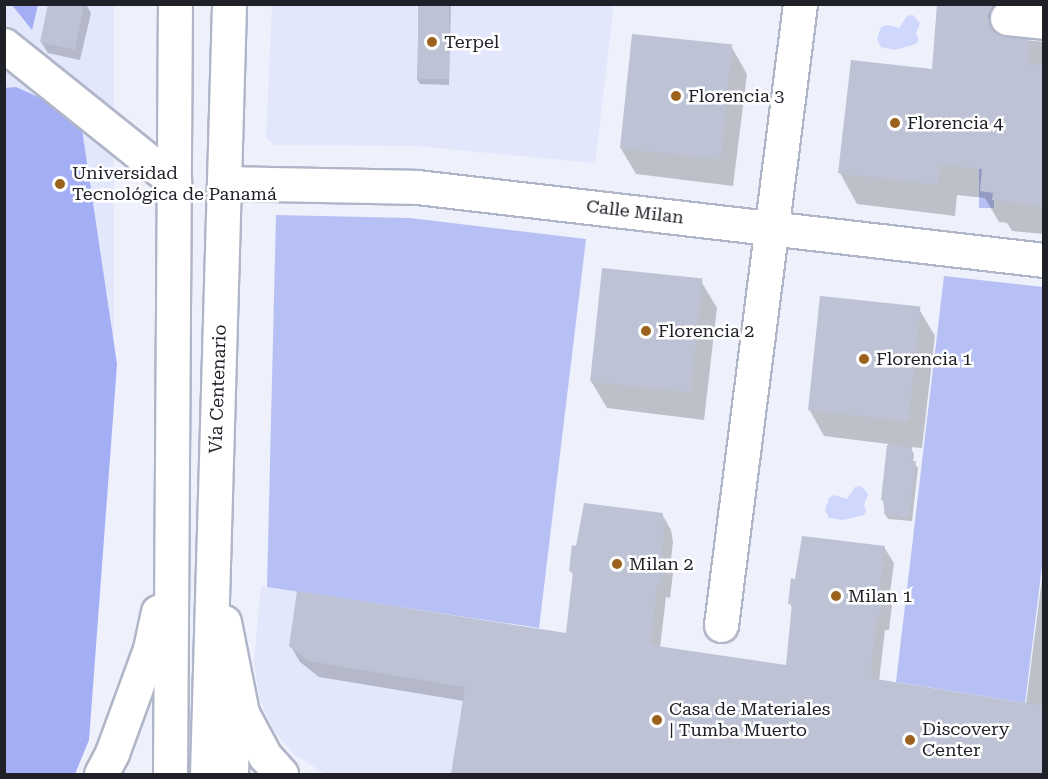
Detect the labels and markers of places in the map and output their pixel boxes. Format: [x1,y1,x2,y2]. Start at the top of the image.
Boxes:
place label: Terpel [444,31,499,53]
marker: Terpel [425,35,439,49]
place label: Florencia 3 [688,85,784,107]
marker: Florencia 3 [669,89,683,103]
place label: Florencia 4 [907,112,1003,134]
marker: Florencia 4 [888,116,902,130]
place label: Universidad Tecnológica de Panamá [72,163,277,206]
marker: Universidad Tecnológica de Panamá [53,177,67,191]
place label: Florencia 2 [658,320,754,342]
marker: Florencia 2 [639,324,653,338]
place label: Florencia 1 [876,348,972,370]
marker: Florencia 1 [857,352,871,366]
place label: Milan 2 [629,553,693,575]
marker: Milan 2 [610,557,624,571]
place label: Milan 1 [848,585,912,607]
marker: Milan 1 [829,589,843,603]
place label: Casa de Materiales | Tumba Muerto [669,699,830,742]
marker: Casa de Materiales | Tumba Muerto [650,713,664,727]
place label: Discovery Center [922,719,1009,762]
marker: Discovery Center [903,733,917,747]

